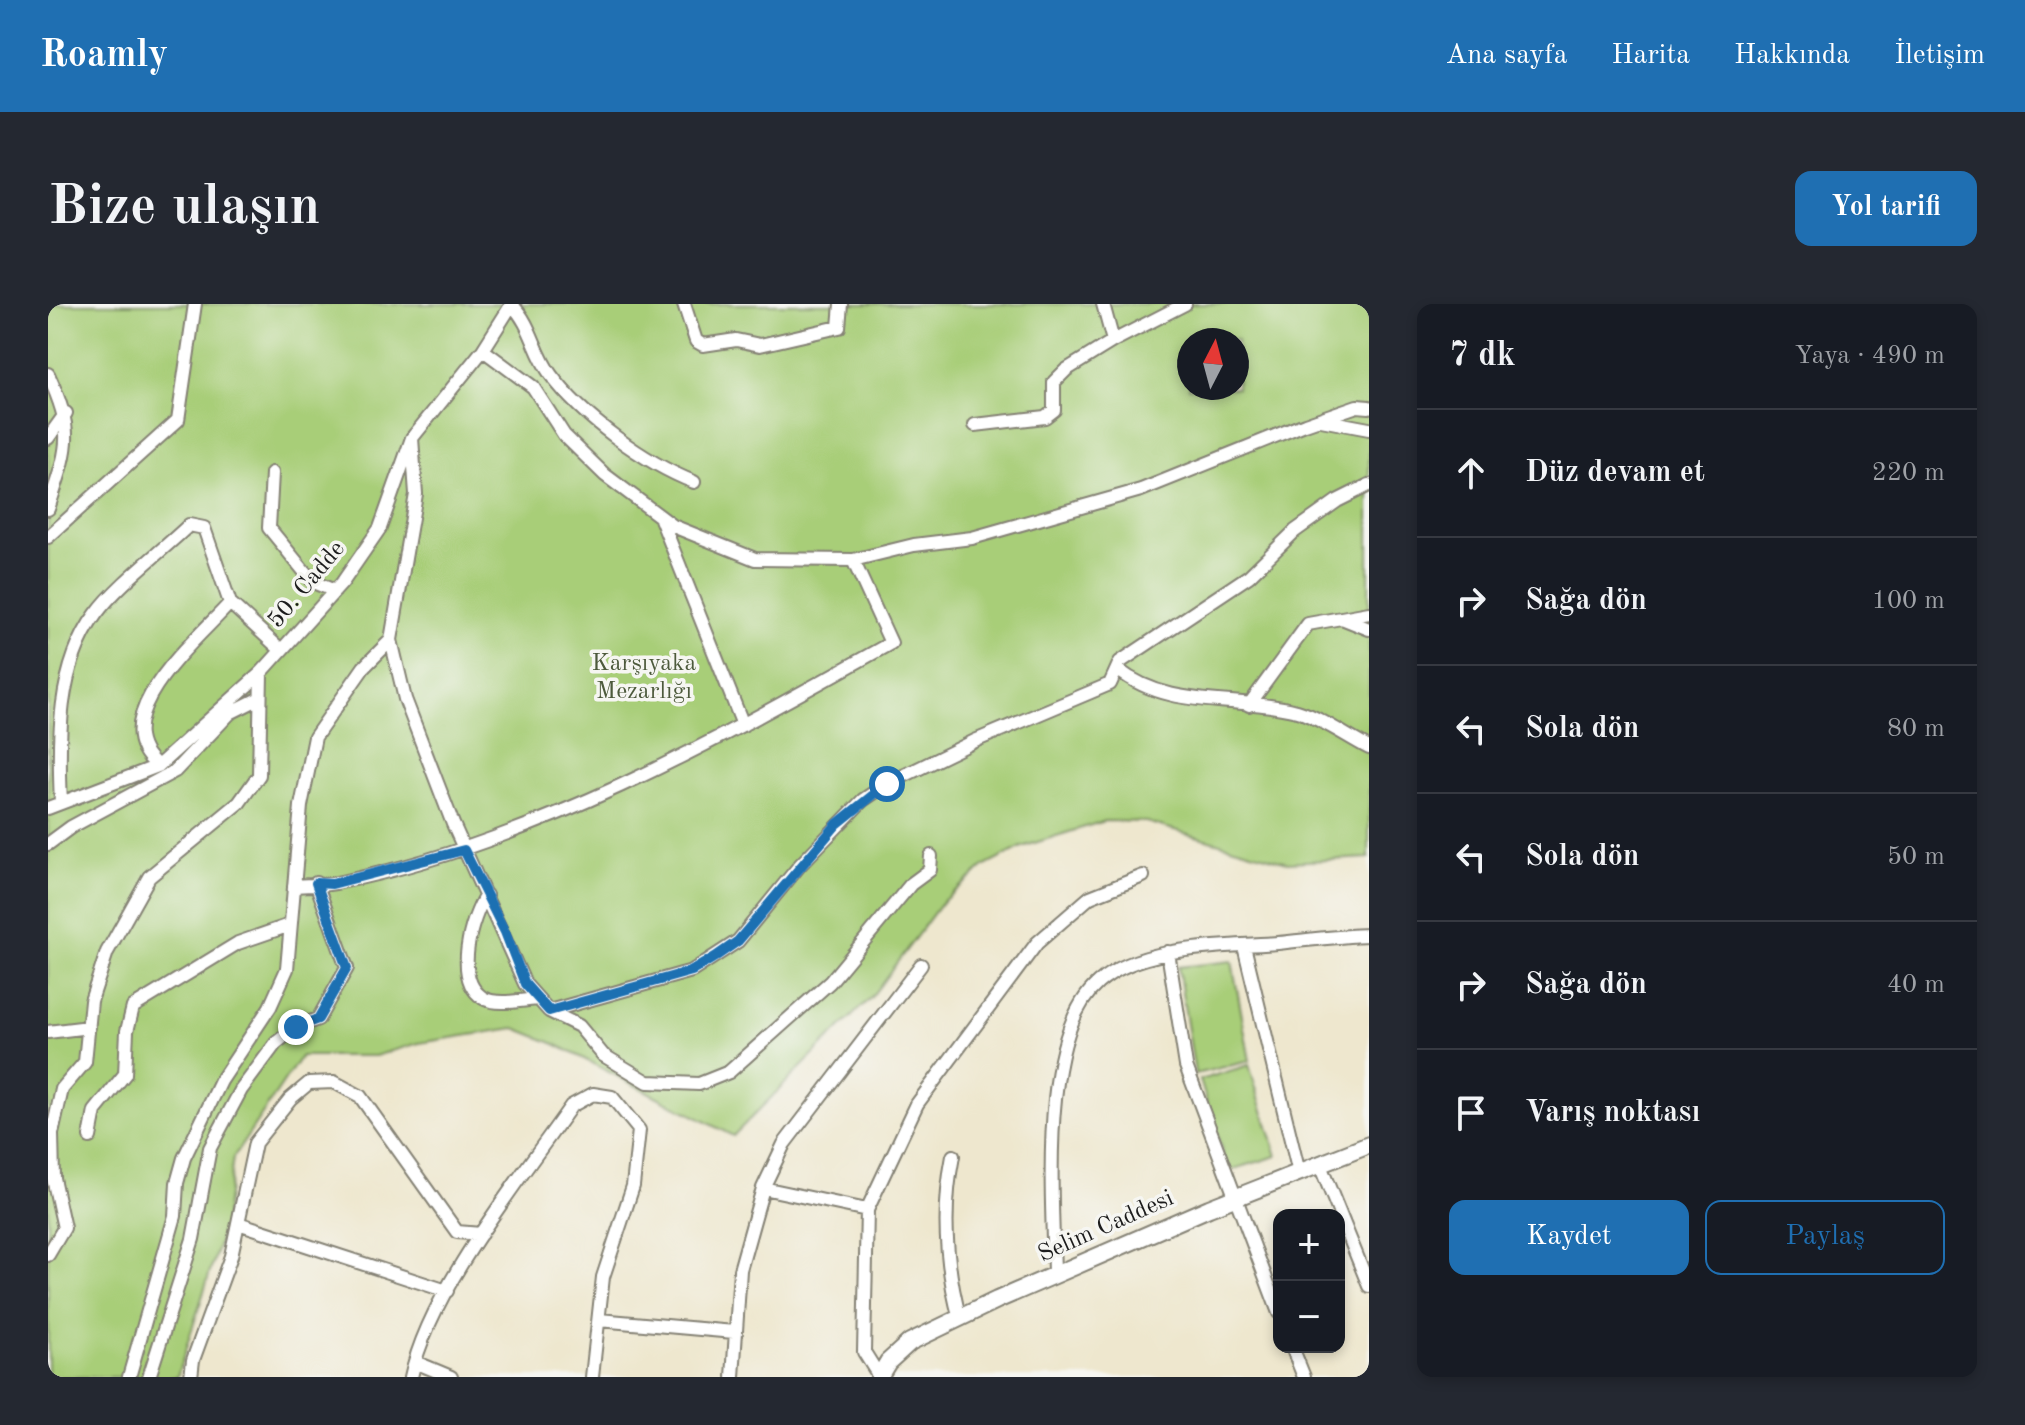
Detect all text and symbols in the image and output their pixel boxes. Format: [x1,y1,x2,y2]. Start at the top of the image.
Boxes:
text: Roamly [40,37,168,75]
text: Ana sayfa [1446,42,1567,70]
text: Harita [1611,42,1690,70]
text: Hakkında [1734,42,1850,70]
text: İletişim [1894,42,1985,70]
button: Yol tarifi [1795,171,1977,246]
text: Bize ulaşın [48,180,321,236]
north arrow [1177,328,1249,400]
text: 7 dk [1449,339,1516,373]
text: Yaya · 490 m [1795,343,1945,369]
icon: ahead [1449,451,1493,495]
text: Düz devam et [1525,458,1705,488]
text: 220 m [1872,460,1945,486]
street label: 50. Cadde [264,537,350,633]
icon: right [1449,579,1493,623]
text: Sağa dön [1525,586,1647,616]
text: 100 m [1872,588,1945,614]
park label: Karşıyaka Mezarlığı [592,652,697,704]
icon: left [1449,707,1493,751]
text: Sola dön [1525,714,1640,744]
text: 80 m [1887,716,1945,742]
route start [869,766,905,802]
icon: left [1449,835,1493,879]
text: Sola dön [1525,842,1640,872]
text: 50 m [1887,844,1945,870]
icon: right [1449,963,1493,1007]
text: Sağa dön [1525,970,1647,1000]
text: 40 m [1887,972,1945,998]
route end [278,1009,314,1045]
icon: arrive [1449,1091,1493,1135]
text: Varış noktası [1525,1098,1700,1128]
street label: Selim Caddesi [1035,1186,1177,1268]
button: Kaydet [1449,1200,1689,1275]
button: Paylaş [1705,1200,1945,1275]
map controls [1273,1209,1345,1353]
button: + [1273,1209,1345,1281]
button: − [1273,1281,1345,1353]

